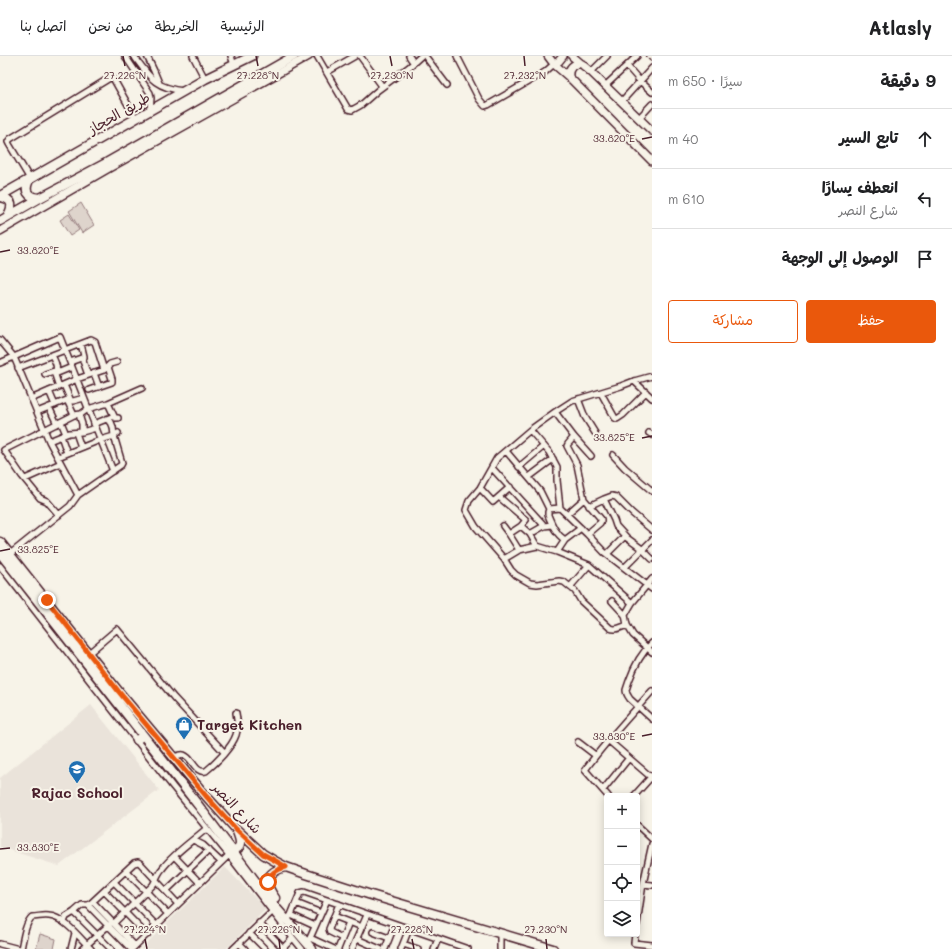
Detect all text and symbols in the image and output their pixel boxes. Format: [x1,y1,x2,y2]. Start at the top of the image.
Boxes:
text: Atlasly [869,15,932,40]
text: اتصل بنا [20,16,66,35]
text: من نحن [88,16,133,35]
text: الخريطة [155,16,199,35]
text: الرئيسية [221,16,264,35]
text: 27.226°N [104,68,146,82]
text: 27.228°N [237,68,279,82]
text: 27.230°N [371,68,413,82]
text: 27.232°N [504,68,546,82]
text: 9 دقيقة [880,69,936,91]
text: سيرًا · 650 m [668,72,743,89]
street label: طريق الحجاز [83,87,153,138]
text: تابع السير [839,127,898,147]
icon: ahead [914,128,936,150]
text: 40 m [668,130,698,147]
text: 33.820°E [593,131,635,145]
text: انعطف يسارًا [822,177,898,197]
icon: left [914,188,936,210]
text: 610 m [668,190,704,207]
text: شارع النصر [839,201,898,218]
text: 33.820°E [17,243,59,257]
text: الوصول إلى الوجهة [782,247,898,267]
icon: arrive [914,248,936,270]
button: مشاركة [668,300,798,343]
button: حفظ [806,300,936,343]
text: 33.825°E [593,430,635,444]
text: 33.825°E [17,542,59,556]
route end [38,591,56,609]
shop icon: Target Kitchen [174,715,194,740]
place label: Target Kitchen [197,715,302,734]
text: 33.830°E [593,729,635,743]
school or university icon: Rajac School [67,759,87,784]
street label: شارع النصر [207,777,266,838]
place label: Rajac School [31,783,123,802]
map controls [604,793,640,937]
button: + [604,793,640,829]
button: − [604,829,640,865]
text: 33.830°E [17,840,59,854]
button: locate [604,865,640,901]
route start [259,873,277,891]
button: layers [604,901,640,937]
text: 27.224°N [124,922,166,936]
text: 27.226°N [258,922,300,936]
text: 27.228°N [391,922,433,936]
text: 27.230°N [525,922,567,936]

